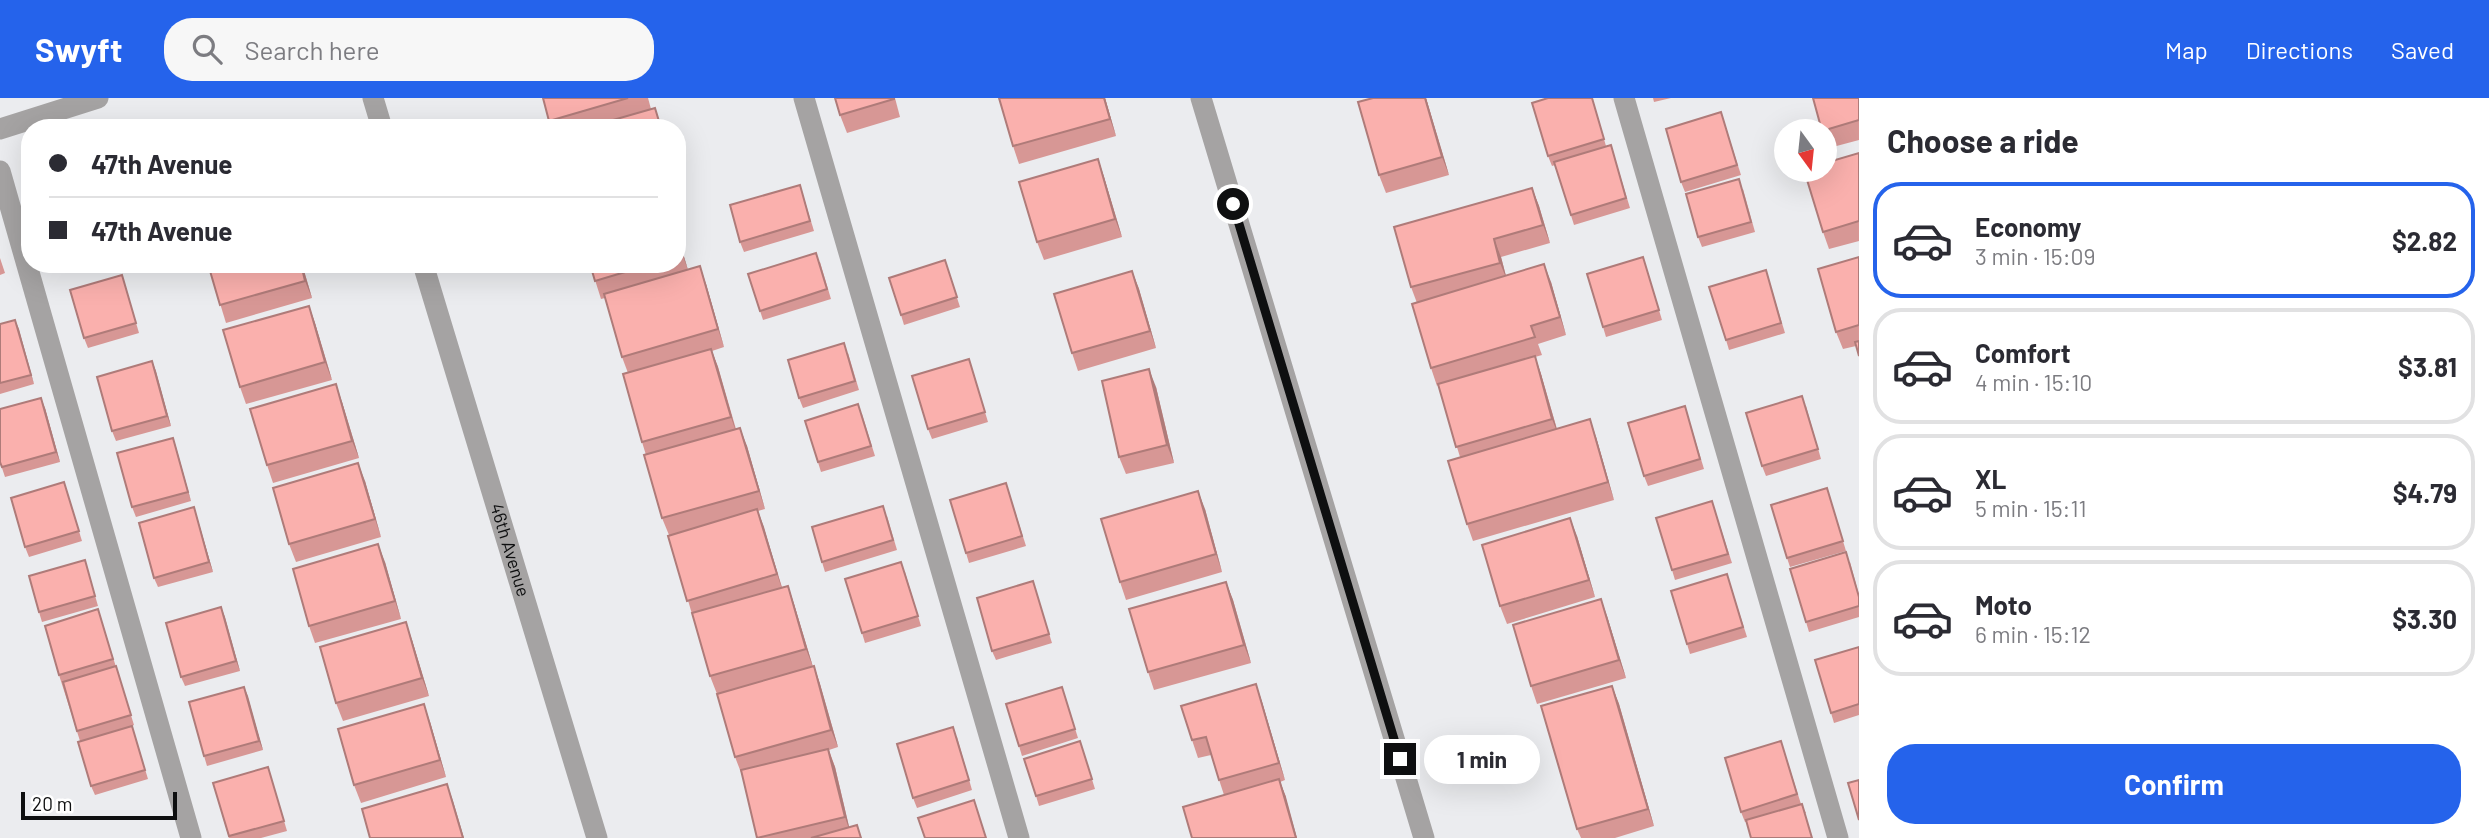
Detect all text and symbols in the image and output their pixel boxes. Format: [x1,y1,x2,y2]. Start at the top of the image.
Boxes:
search box [164,18,654,81]
text: Swyft [35,29,122,69]
icon: search [188,30,226,68]
text: Search here [244,34,380,65]
text: Map [2165,35,2208,64]
text: Directions [2246,35,2353,64]
text: Saved [2391,35,2454,64]
north arrow [1774,119,1838,182]
map controls [1774,119,1837,182]
text: Choose a ride [1887,121,2079,159]
text: 47th Avenue [91,148,233,179]
route start [1217,188,1249,220]
icon: car [1891,209,1954,272]
text: Economy [1975,211,2081,242]
text: 47th Avenue [91,215,233,246]
text: $2.82 [2392,225,2457,256]
text: 3 min · 15:09 [1975,242,2095,270]
icon: car [1891,335,1954,398]
text: Comfort [1975,337,2071,368]
text: $3.81 [2398,351,2457,382]
text: 4 min · 15:10 [1975,368,2092,396]
icon: car [1891,461,1954,524]
text: XL [1975,463,2006,494]
text: $4.79 [2393,477,2457,508]
text: 5 min · 15:11 [1975,494,2087,522]
street label: 46th Avenue [486,501,535,599]
icon: car [1891,587,1954,650]
text: Moto [1975,589,2032,620]
text: $3.30 [2392,603,2457,634]
text: 6 min · 15:12 [1975,620,2091,648]
callout: 1 min [1424,734,1540,784]
route end [1384,743,1416,775]
button: Confirm [1887,744,2461,824]
text: 1 min [1457,745,1507,773]
scale bar [21,789,177,821]
text: 20 m [32,792,72,815]

